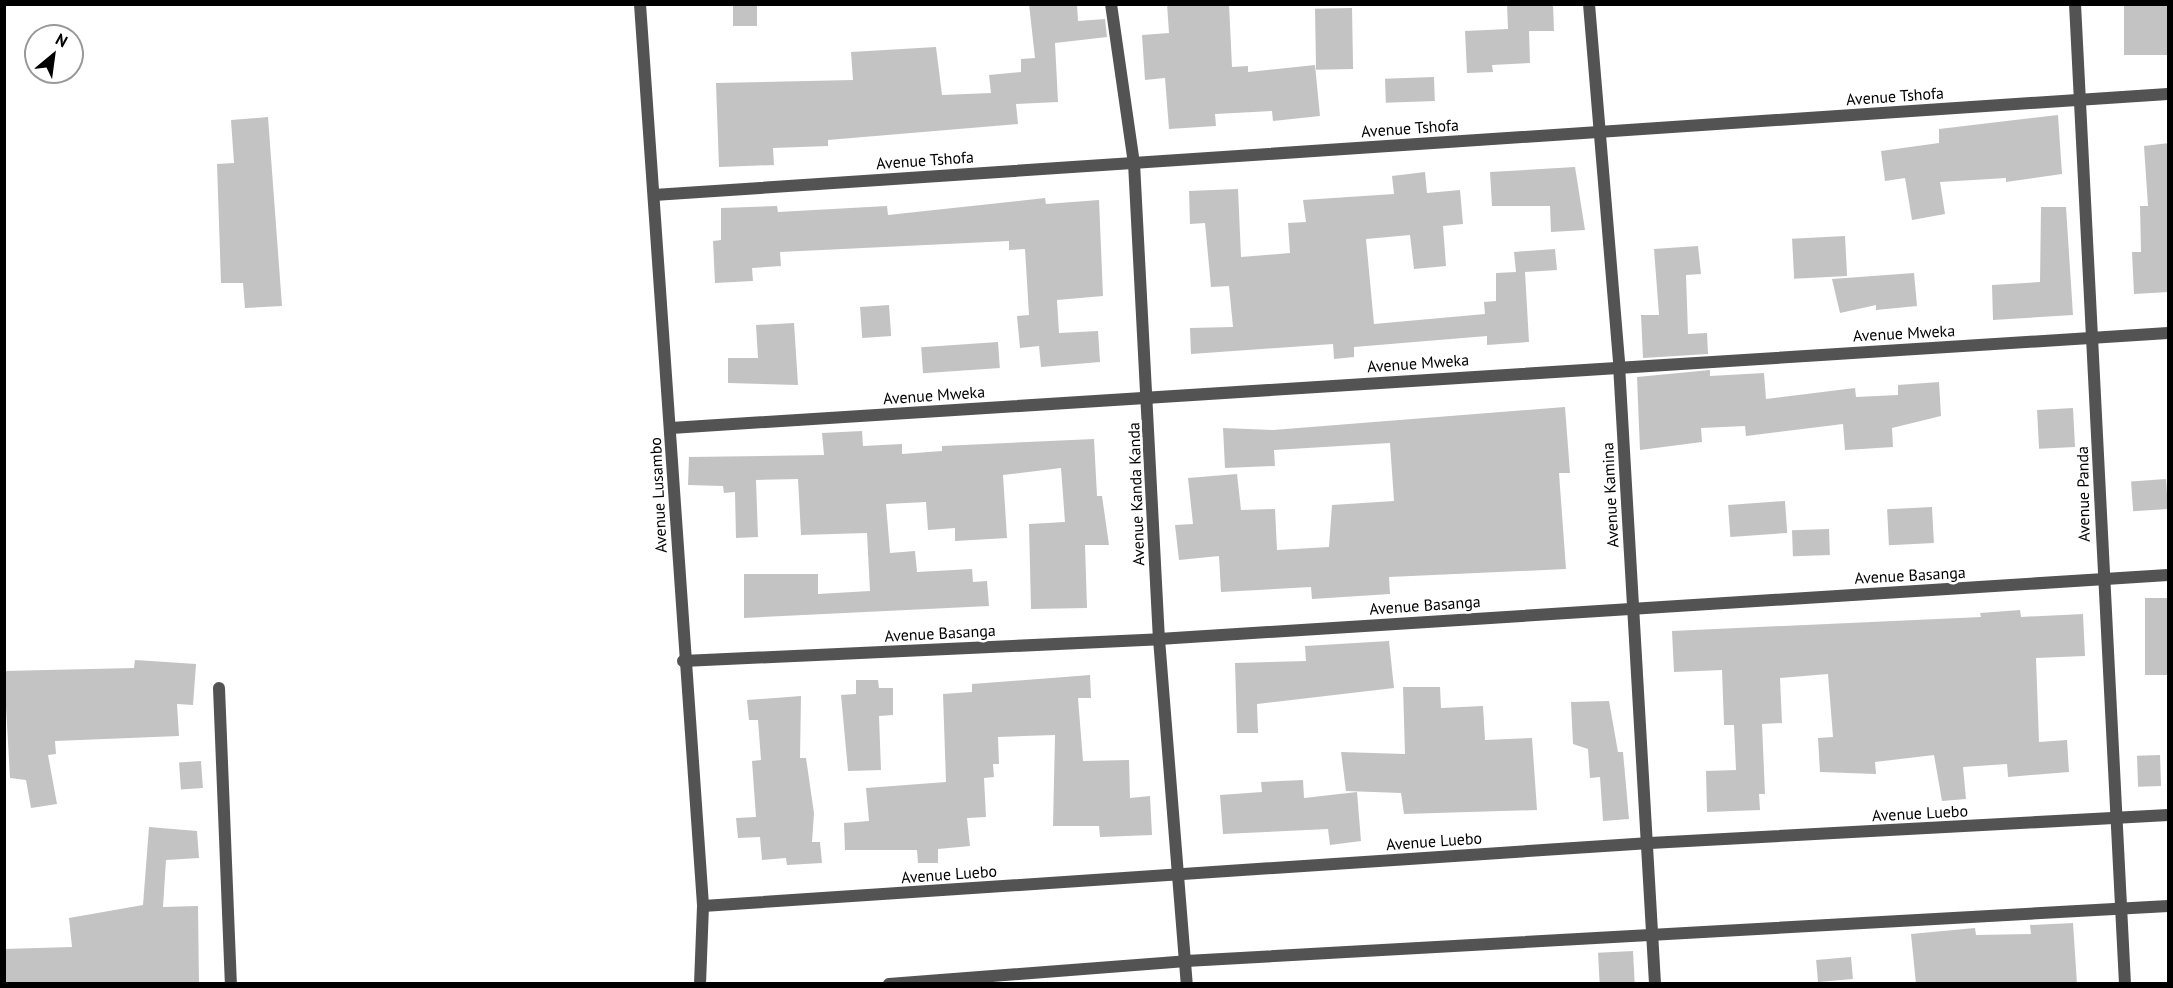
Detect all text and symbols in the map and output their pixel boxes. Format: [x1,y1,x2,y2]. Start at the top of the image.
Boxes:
north arrow [24,24,84,84]
text: N [52,29,71,51]
street label: Avenue Tshofa [1845,83,1945,109]
street label: Avenue Tshofa [1360,115,1460,141]
street label: Avenue Tshofa [875,147,975,173]
street label: Avenue Mweka [1852,321,1956,345]
street label: Avenue Mweka [1366,350,1470,376]
street label: Avenue Mweka [882,382,986,408]
street label: Avenue Kanda Kanda [1124,422,1148,566]
street label: Avenue Lusambo [645,437,671,553]
street label: Avenue Kamina [1598,442,1622,548]
street label: Avenue Panda [2073,446,2093,542]
street label: Avenue Basanga [1854,562,1966,588]
street label: Avenue Basanga [1369,592,1481,618]
street label: Avenue Basanga [884,620,996,646]
street label: Avenue Luebo [1871,801,1969,825]
street label: Avenue Luebo [1385,828,1483,854]
street label: Avenue Luebo [900,861,998,887]

